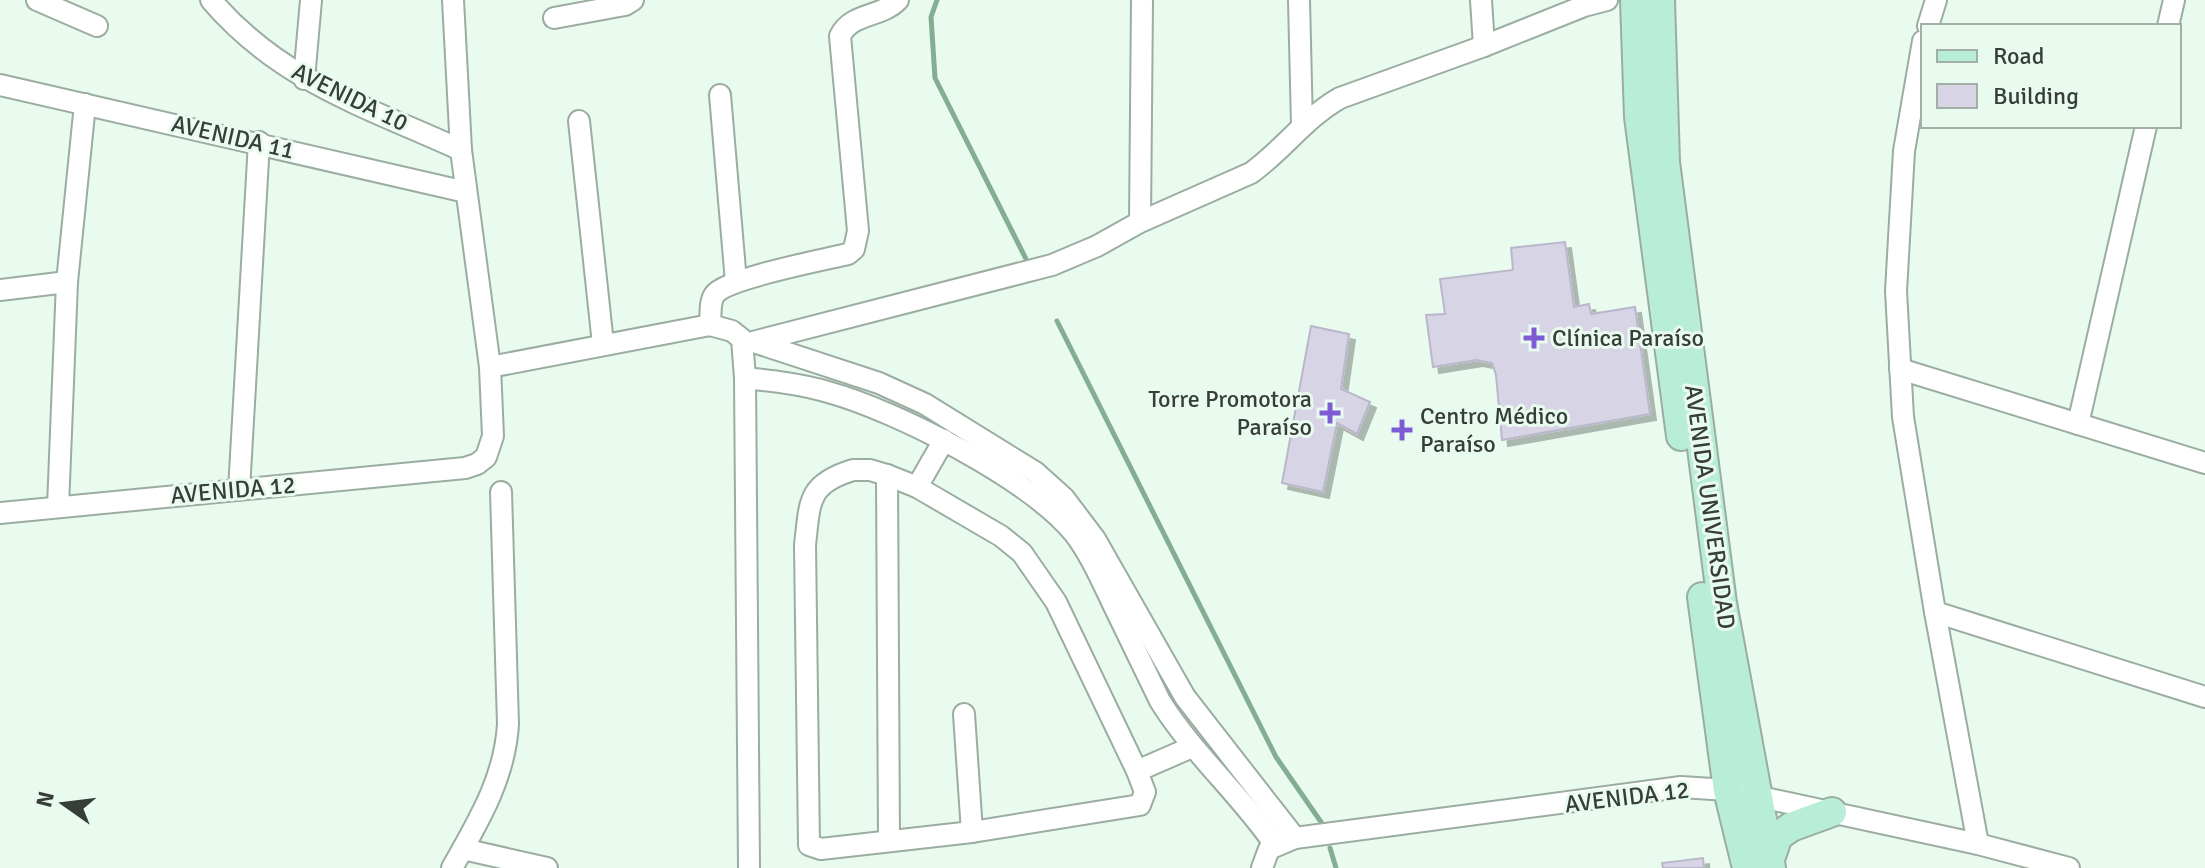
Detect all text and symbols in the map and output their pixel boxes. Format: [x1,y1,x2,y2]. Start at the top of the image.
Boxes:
legend [1921,24,2181,128]
text: Road [1993,41,2044,71]
street label: AVENIDA 10 [287,56,413,138]
text: Building [1993,81,2079,111]
street label: AVENIDA 11 [169,108,297,166]
place label: Clínica Paraíso [1552,323,1704,353]
marker: Clínica Paraíso [1523,327,1545,349]
street label: AVENIDA UNIVERSIDAD [1678,383,1742,631]
place label: Torre Promotora Paraíso [1148,384,1312,442]
place label: Centro Médico Paraíso [1420,401,1568,459]
marker: Torre Promotora Paraíso [1319,402,1341,424]
marker: Centro Médico Paraíso [1391,419,1413,441]
street label: AVENIDA 12 [169,470,297,510]
north arrow [24,764,104,844]
street label: AVENIDA 12 [1563,774,1691,820]
text: N [30,789,60,810]

